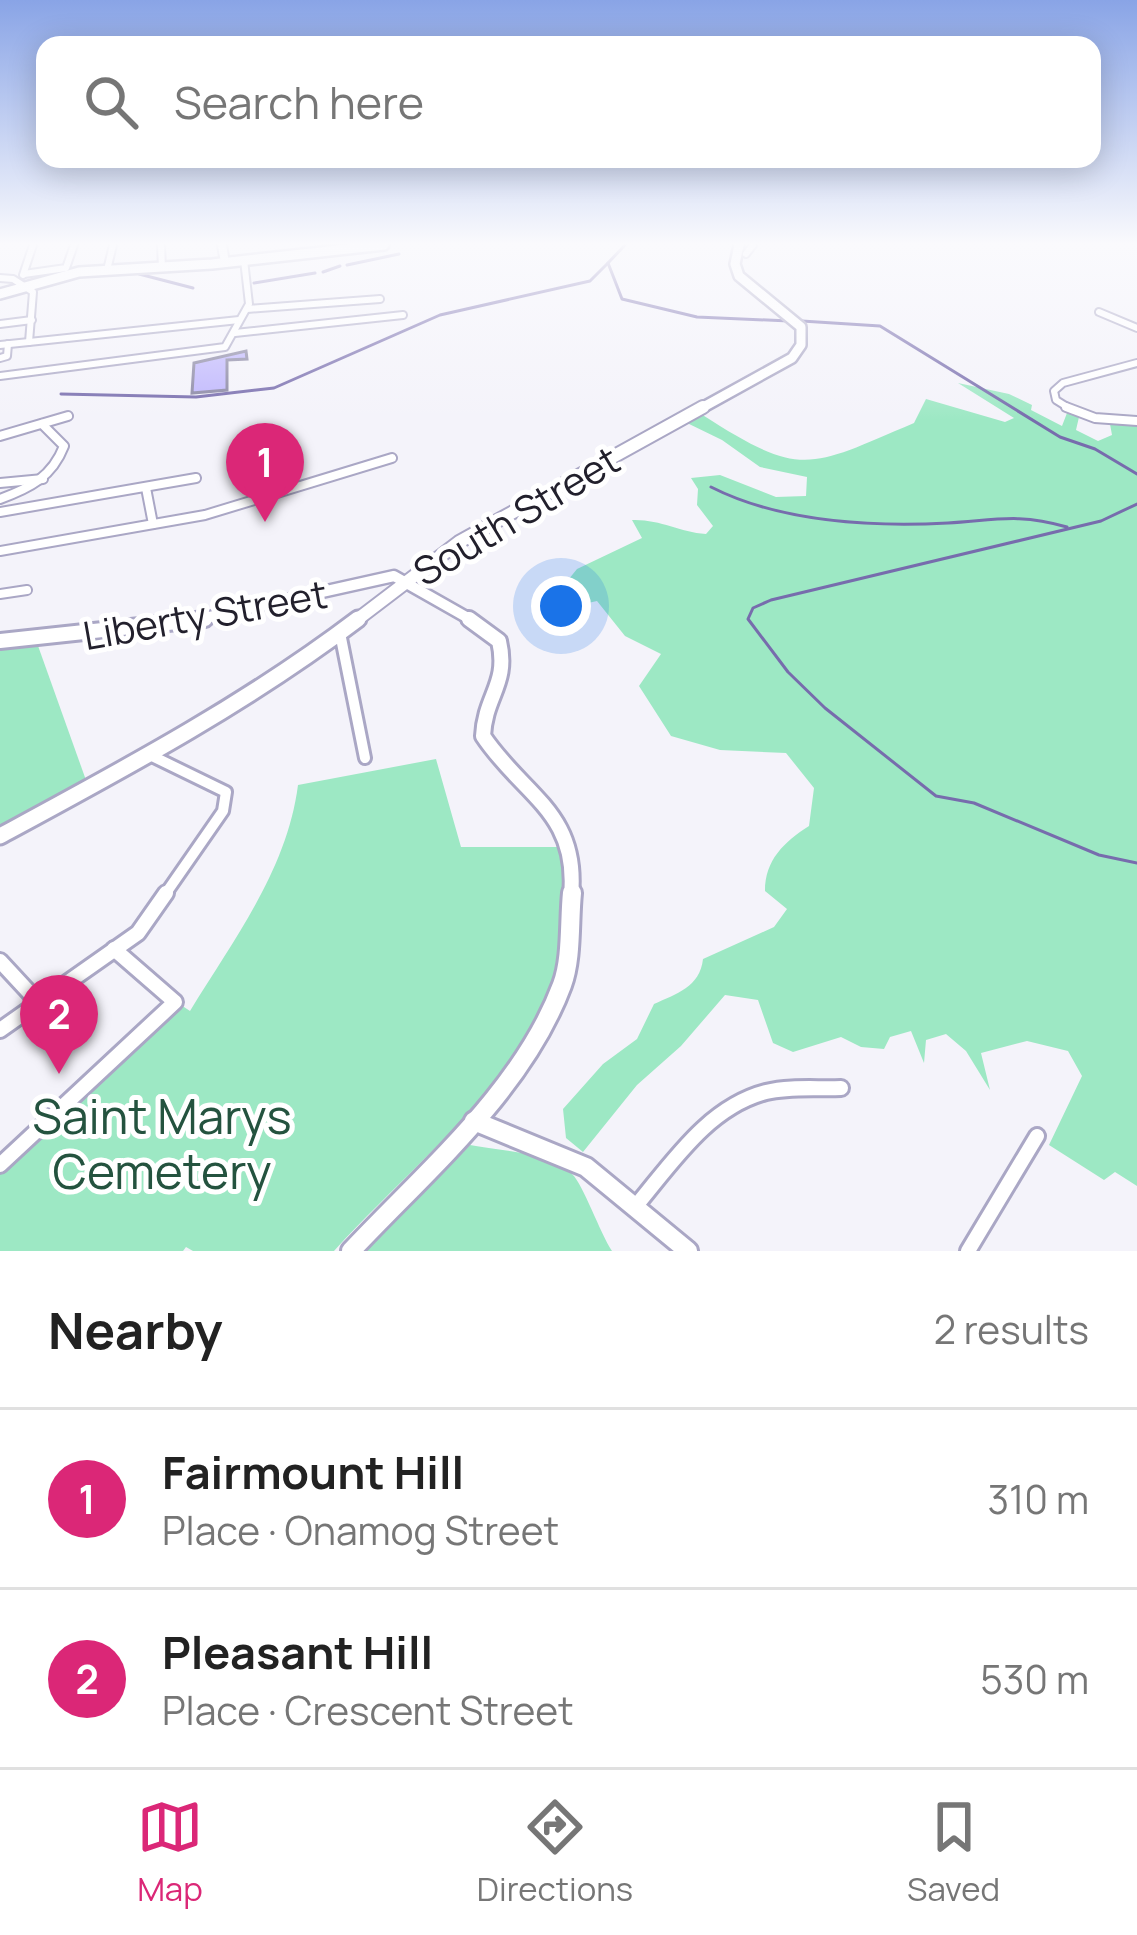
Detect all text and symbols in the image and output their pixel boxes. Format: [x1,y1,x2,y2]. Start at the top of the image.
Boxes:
search box [36,36,1101,168]
icon: search [78,69,144,135]
text: Search here [174,71,424,133]
pin: 1 [226,423,304,522]
street label: South Street [403,432,629,598]
street label: Liberty Street [79,566,331,662]
your location [531,576,591,636]
pin: 2 [20,975,98,1074]
park label: Saint Marys Cemetery [32,1083,292,1203]
text: Nearby [48,1295,223,1364]
text: 2 results [934,1302,1089,1356]
text: Fairmount Hill [162,1441,464,1503]
text: 1 [78,1472,96,1526]
text: 310 m [988,1472,1089,1526]
text: Place · Onamog Street [162,1503,559,1557]
text: Pleasant Hill [162,1621,433,1683]
text: 2 [75,1652,99,1706]
text: 530 m [980,1652,1089,1706]
text: Place · Crescent Street [162,1683,574,1737]
tab: Map [137,1794,203,1911]
tab: Directions [477,1794,633,1911]
tab: Saved [907,1794,1000,1911]

